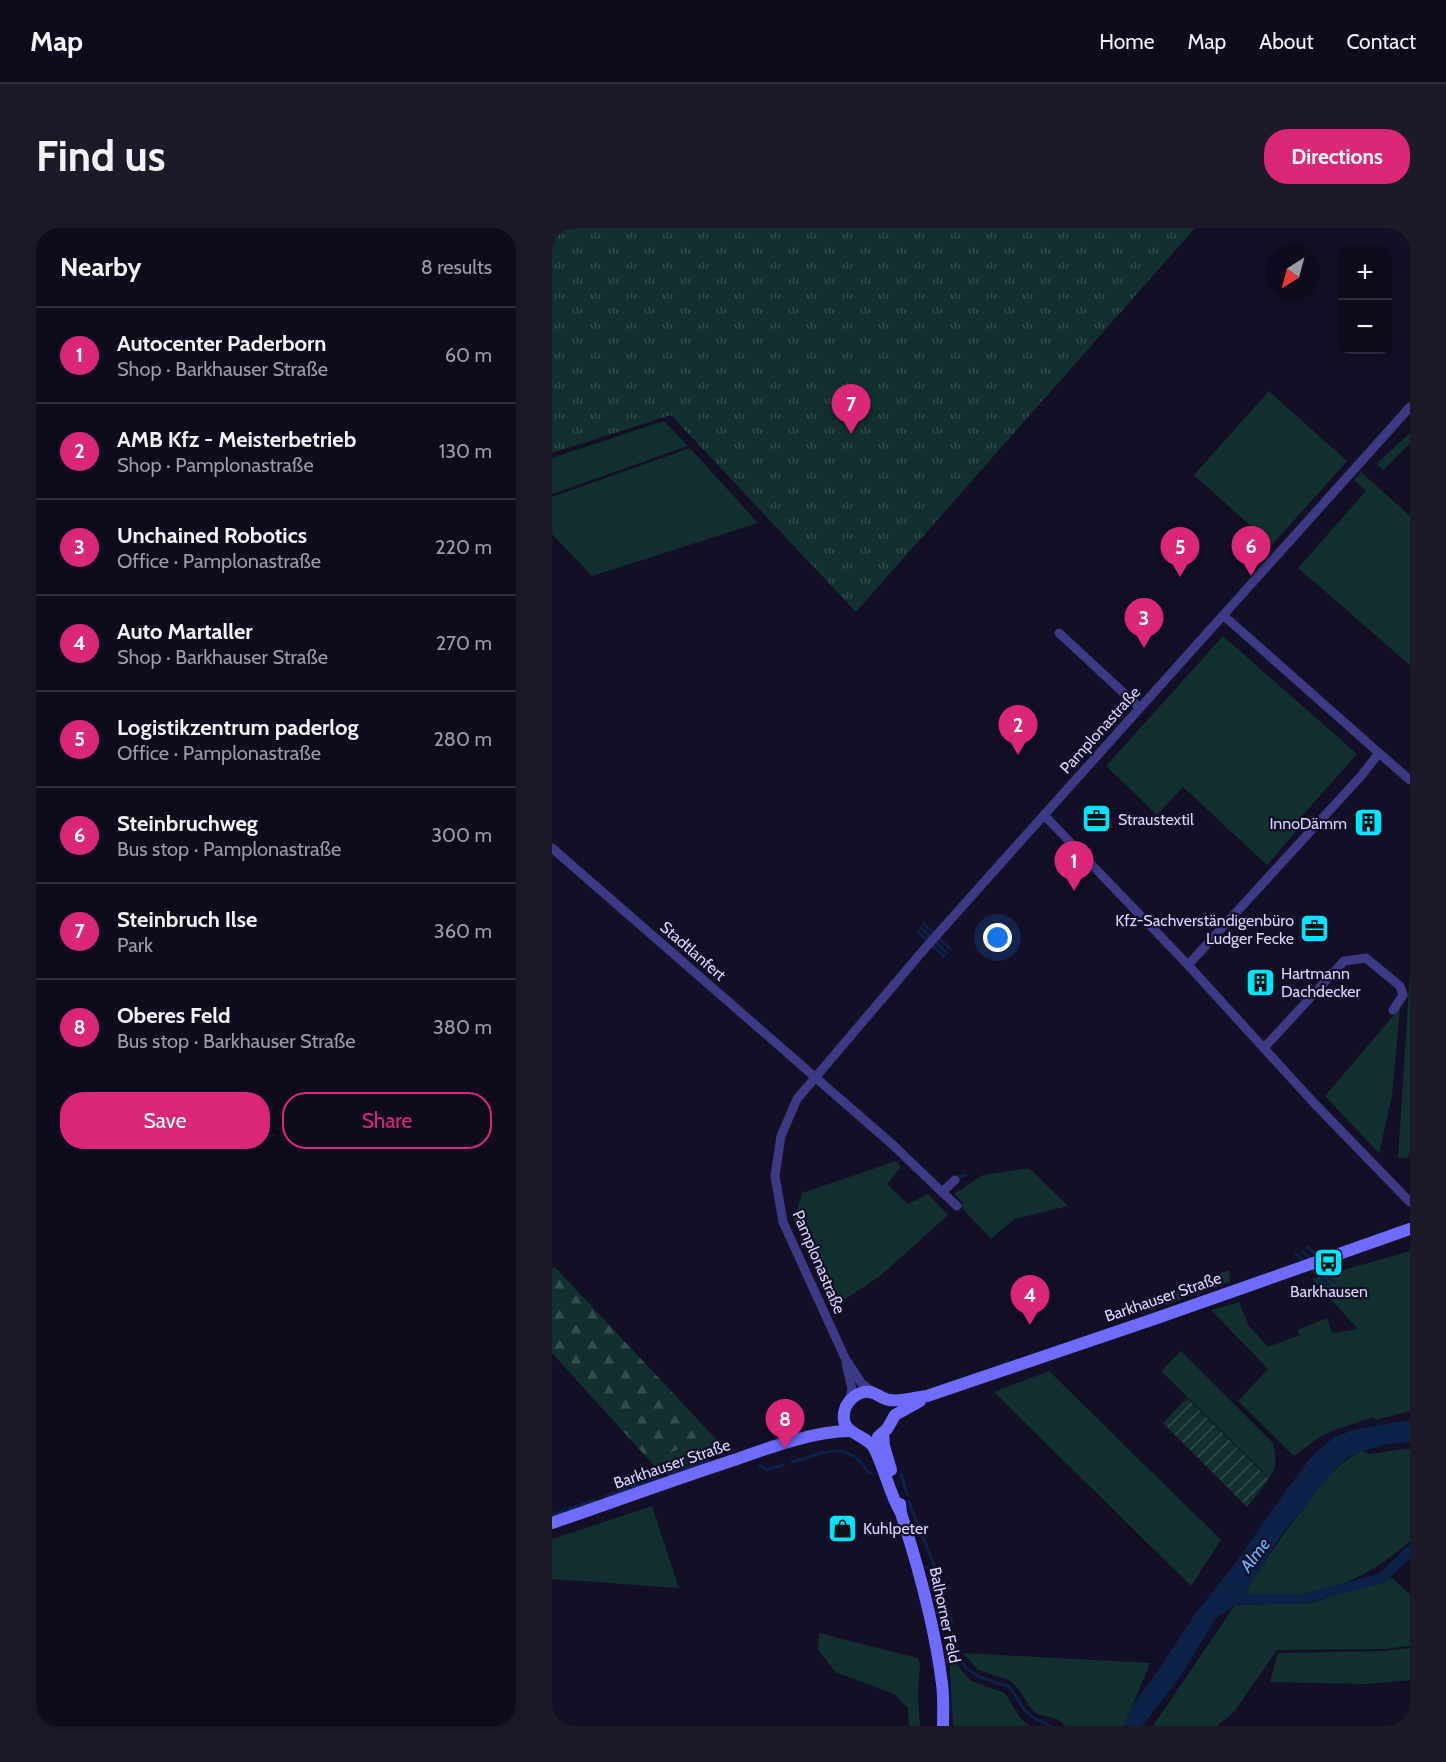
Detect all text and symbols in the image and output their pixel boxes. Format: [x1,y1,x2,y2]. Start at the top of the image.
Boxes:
text: Map [30,24,83,58]
text: Home [1099,29,1155,54]
text: Map [1188,29,1226,54]
text: About [1259,29,1313,54]
text: Contact [1346,29,1416,54]
button: Directions [1264,129,1410,184]
text: Find us [36,130,165,182]
north arrow [1266,246,1320,300]
map controls [1338,246,1392,354]
button: + [1338,246,1392,300]
text: Nearby [60,251,141,283]
text: 8 results [421,255,492,279]
button: − [1338,300,1392,354]
text: Autocenter Paderborn [117,330,326,357]
text: 1 [76,343,83,367]
text: 60 m [445,343,492,367]
text: Shop · Barkhauser Straße [117,357,328,381]
pin: 7 [832,384,870,434]
text: AMB Kfz - Meisterbetrieb [117,426,356,453]
text: 2 [74,439,85,463]
text: 130 m [439,439,492,463]
text: Shop · Pamplonastraße [117,453,314,477]
text: Unchained Robotics [117,522,307,549]
pin: 6 [1232,526,1270,576]
pin: 5 [1160,528,1200,577]
text: 3 [74,535,85,559]
text: 220 m [435,535,492,559]
text: Office · Pamplonastraße [117,549,321,573]
pin: 3 [1124,598,1164,648]
text: Auto Martaller [117,618,253,645]
text: 4 [73,631,86,655]
text: 270 m [436,631,492,655]
text: Shop · Barkhauser Straße [117,645,328,669]
street label: Pamplonastraße [1056,683,1144,777]
pin: 2 [998,706,1038,755]
text: Logistikzentrum paderlog [117,714,359,741]
text: 5 [74,727,85,751]
text: 280 m [433,727,492,751]
text: Office · Pamplonastraße [117,741,321,765]
office icon: Straustextil [1081,803,1113,835]
building icon: InnoDämm [1352,807,1384,839]
text: Steinbruchweg [117,810,258,837]
place label: Straustextil [1118,810,1194,829]
place label: InnoDämm [1269,814,1347,833]
text: 6 [74,823,85,847]
text: 300 m [431,823,492,847]
text: Bus stop · Pamplonastraße [117,837,341,861]
pin: 1 [1054,842,1094,891]
text: Steinbruch Ilse [117,906,257,933]
place label: Kfz-Sachverständigenbüro Ludger Fecke [1115,911,1294,948]
office icon: Kfz-Sachverständigenbüro Ludger Fecke [1299,913,1331,945]
street label: Stadtlanfert [656,917,730,985]
text: 7 [74,919,85,943]
text: 360 m [434,919,492,943]
your location [983,923,1012,952]
text: Park [117,933,153,957]
place label: Hartmann Dachdecker [1281,964,1361,1001]
building icon: Hartmann Dachdecker [1244,966,1276,998]
text: Oberes Feld [117,1002,230,1029]
text: 8 [73,1015,86,1039]
text: 380 m [433,1015,492,1039]
text: Bus stop · Barkhauser Straße [117,1029,356,1053]
button: Save [60,1092,270,1149]
button: Share [282,1092,492,1149]
street label: Pamplonastraße [789,1207,849,1317]
bus stop icon: Barkhausen [1313,1247,1345,1279]
street label: Barkhauser Straße [1102,1268,1224,1326]
pin: 4 [1010,1276,1050,1325]
place label: Barkhausen [1290,1282,1368,1301]
pin: 8 [766,1400,804,1449]
street label: Barkhauser Straße [611,1435,733,1493]
shop icon: Kuhlpeter [826,1512,858,1544]
place label: Kuhlpeter [863,1519,929,1538]
water label: Alme [1234,1534,1275,1577]
street label: Balhorner Feld [926,1565,964,1665]

